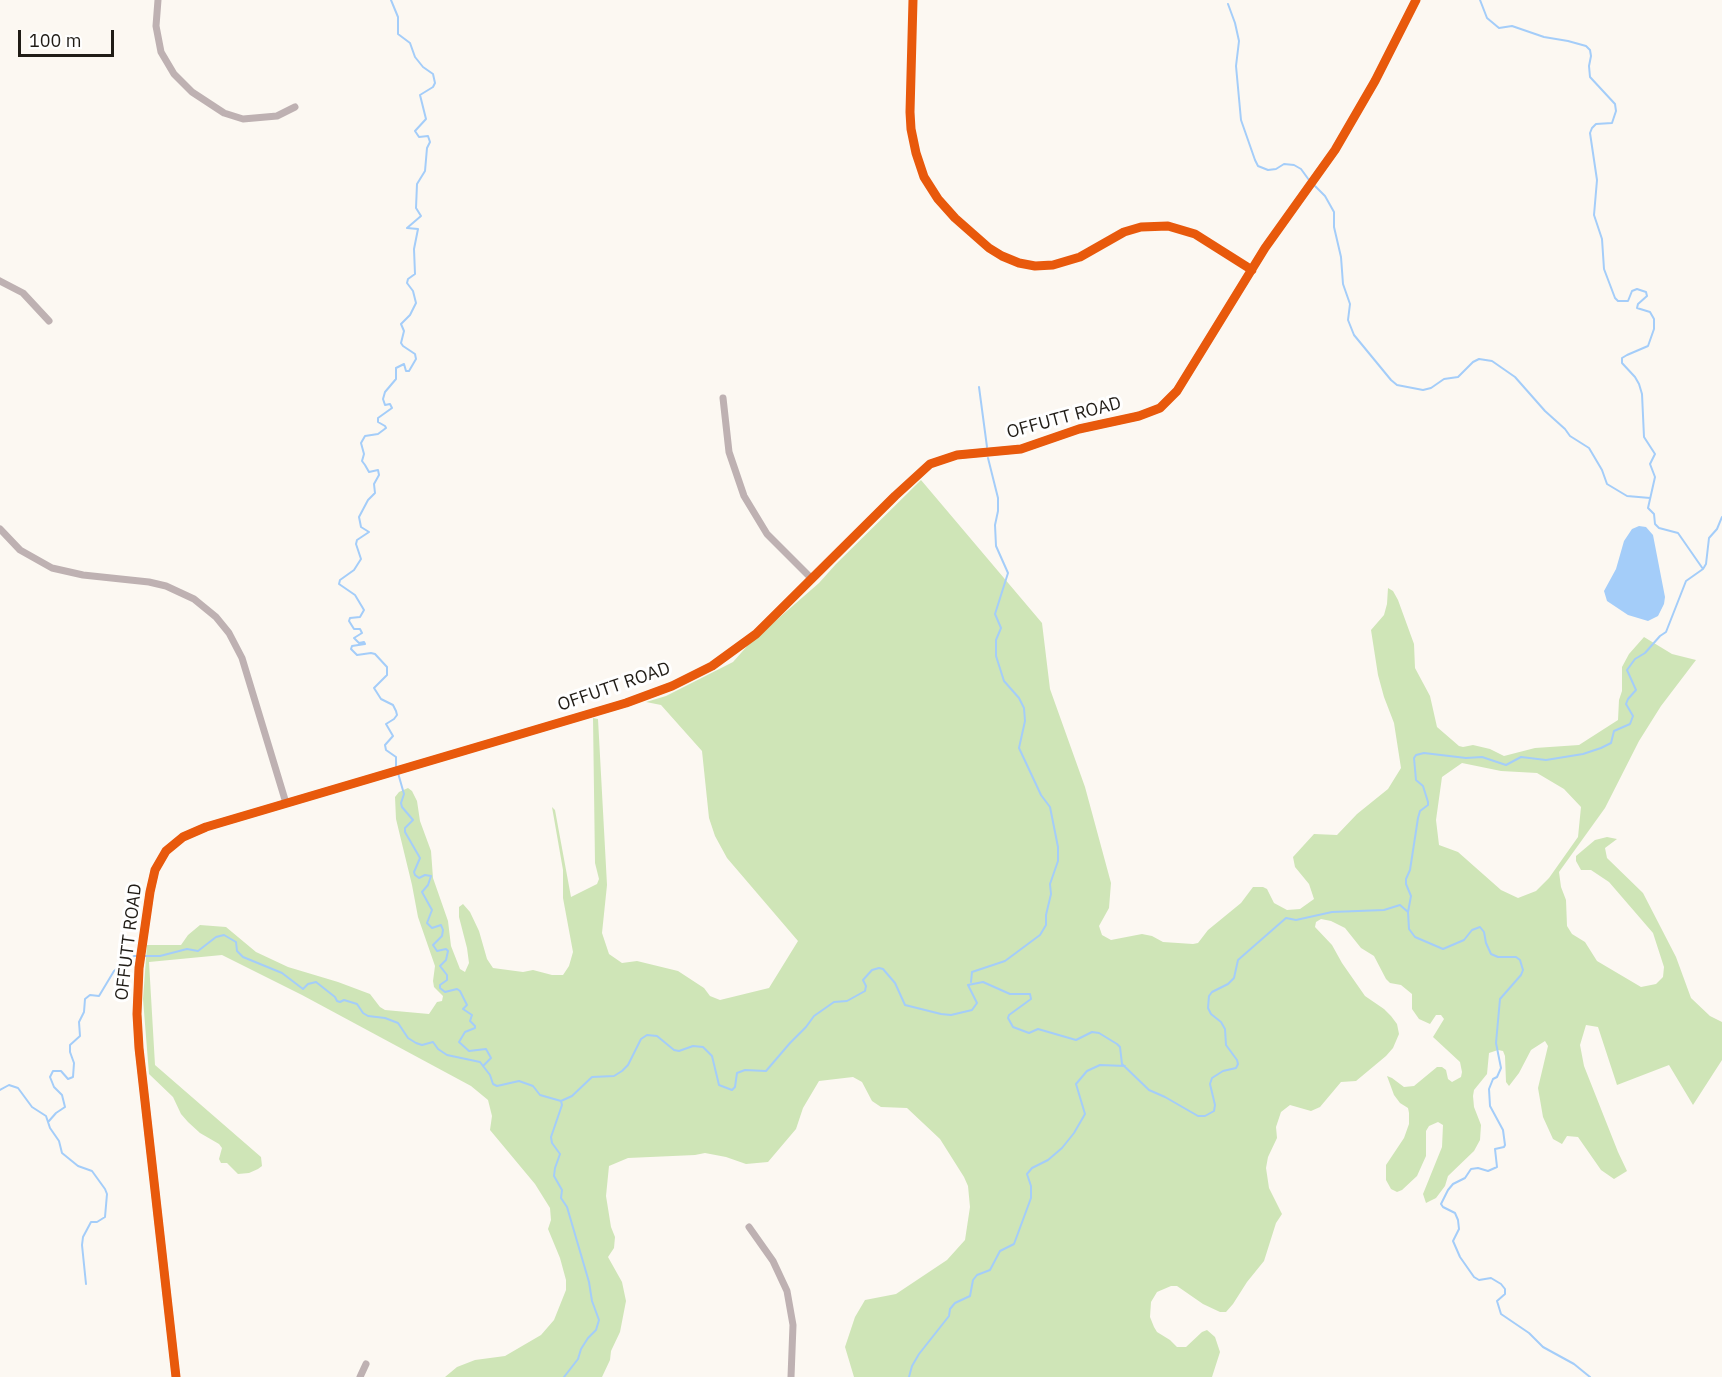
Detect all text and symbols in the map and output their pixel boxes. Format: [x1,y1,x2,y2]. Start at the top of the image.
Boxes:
scale bar [21,18,117,56]
text: 100 m [29,29,81,52]
street label: OFFUTT ROAD [1004,392,1124,444]
street label: OFFUTT ROAD [555,658,673,716]
street label: OFFUTT ROAD [111,882,147,1002]

